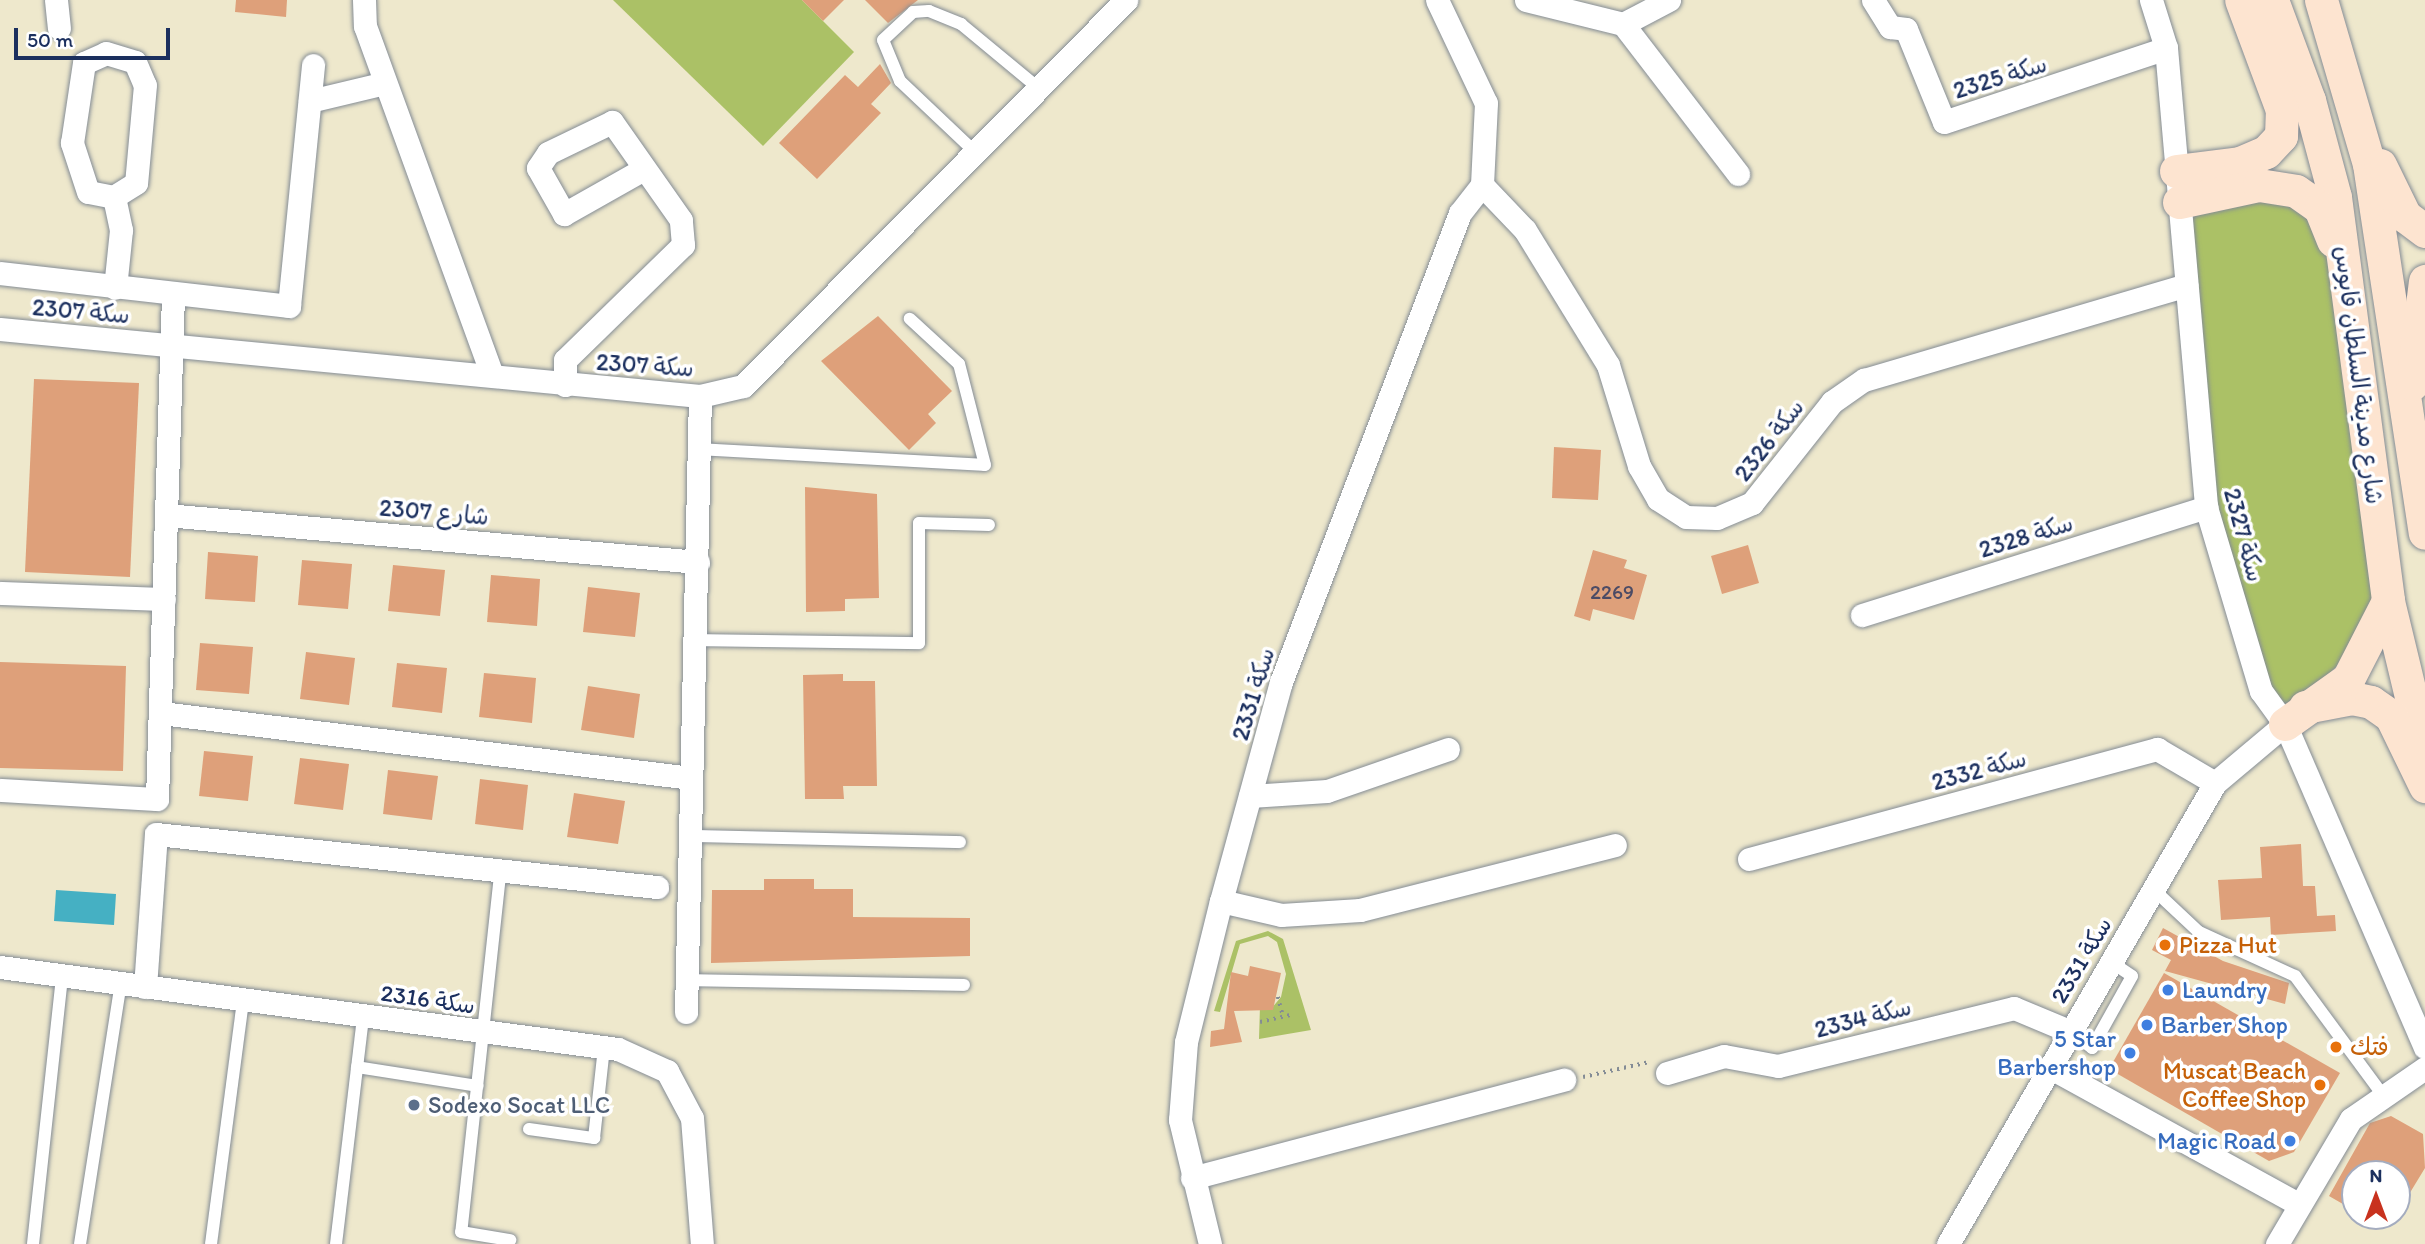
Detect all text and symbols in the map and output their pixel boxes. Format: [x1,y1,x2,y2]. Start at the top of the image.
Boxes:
scale bar [18,14,173,58]
text: 50 m [27,27,73,52]
street label: سكة 2325 [1950,49,2050,105]
street label: شارع مدينة السلطان قابوس [2329,244,2389,506]
street label: سكة 2307 [31,292,131,330]
street label: سكة 2307 [595,347,695,383]
street label: سكة 2326 [1728,393,1810,487]
street label: سكة 2327 [2218,485,2270,585]
street label: 2307 شارع [378,493,490,531]
street label: سكة 2328 [1975,508,2077,564]
house number: 2269 [1590,579,1634,605]
street label: سكة 2331 [1225,644,1281,744]
street label: سكة 2332 [1929,744,2029,796]
street label: سكة 2331 [2044,912,2118,1008]
place label: Pizza Hut [2179,931,2277,959]
marker: Pizza Hut [2157,937,2173,953]
place label: Laundry [2182,976,2267,1004]
street label: 2316 سكة [379,978,477,1020]
marker: Laundry [2160,982,2176,998]
street label: سكة 2334 [1812,992,1914,1044]
place label: Barber Shop [2161,1011,2288,1039]
marker: Barber Shop [2139,1017,2155,1033]
place label: 5 Star Barbershop [1997,1025,2116,1081]
place label: فتك [2350,1033,2389,1061]
marker: فتك [2328,1039,2344,1055]
marker: 5 Star Barbershop [2122,1045,2138,1061]
place label: Muscat Beach Coffee Shop [2164,1057,2306,1113]
marker: Muscat Beach Coffee Shop [2312,1077,2328,1093]
place label: Sodexo Socat LLC [428,1091,610,1119]
marker: Sodexo Socat LLC [406,1097,422,1113]
place label: Magic Road [2158,1127,2276,1155]
marker: Magic Road [2282,1133,2298,1149]
north arrow [2341,1160,2411,1230]
text: N [2370,1164,2382,1187]

